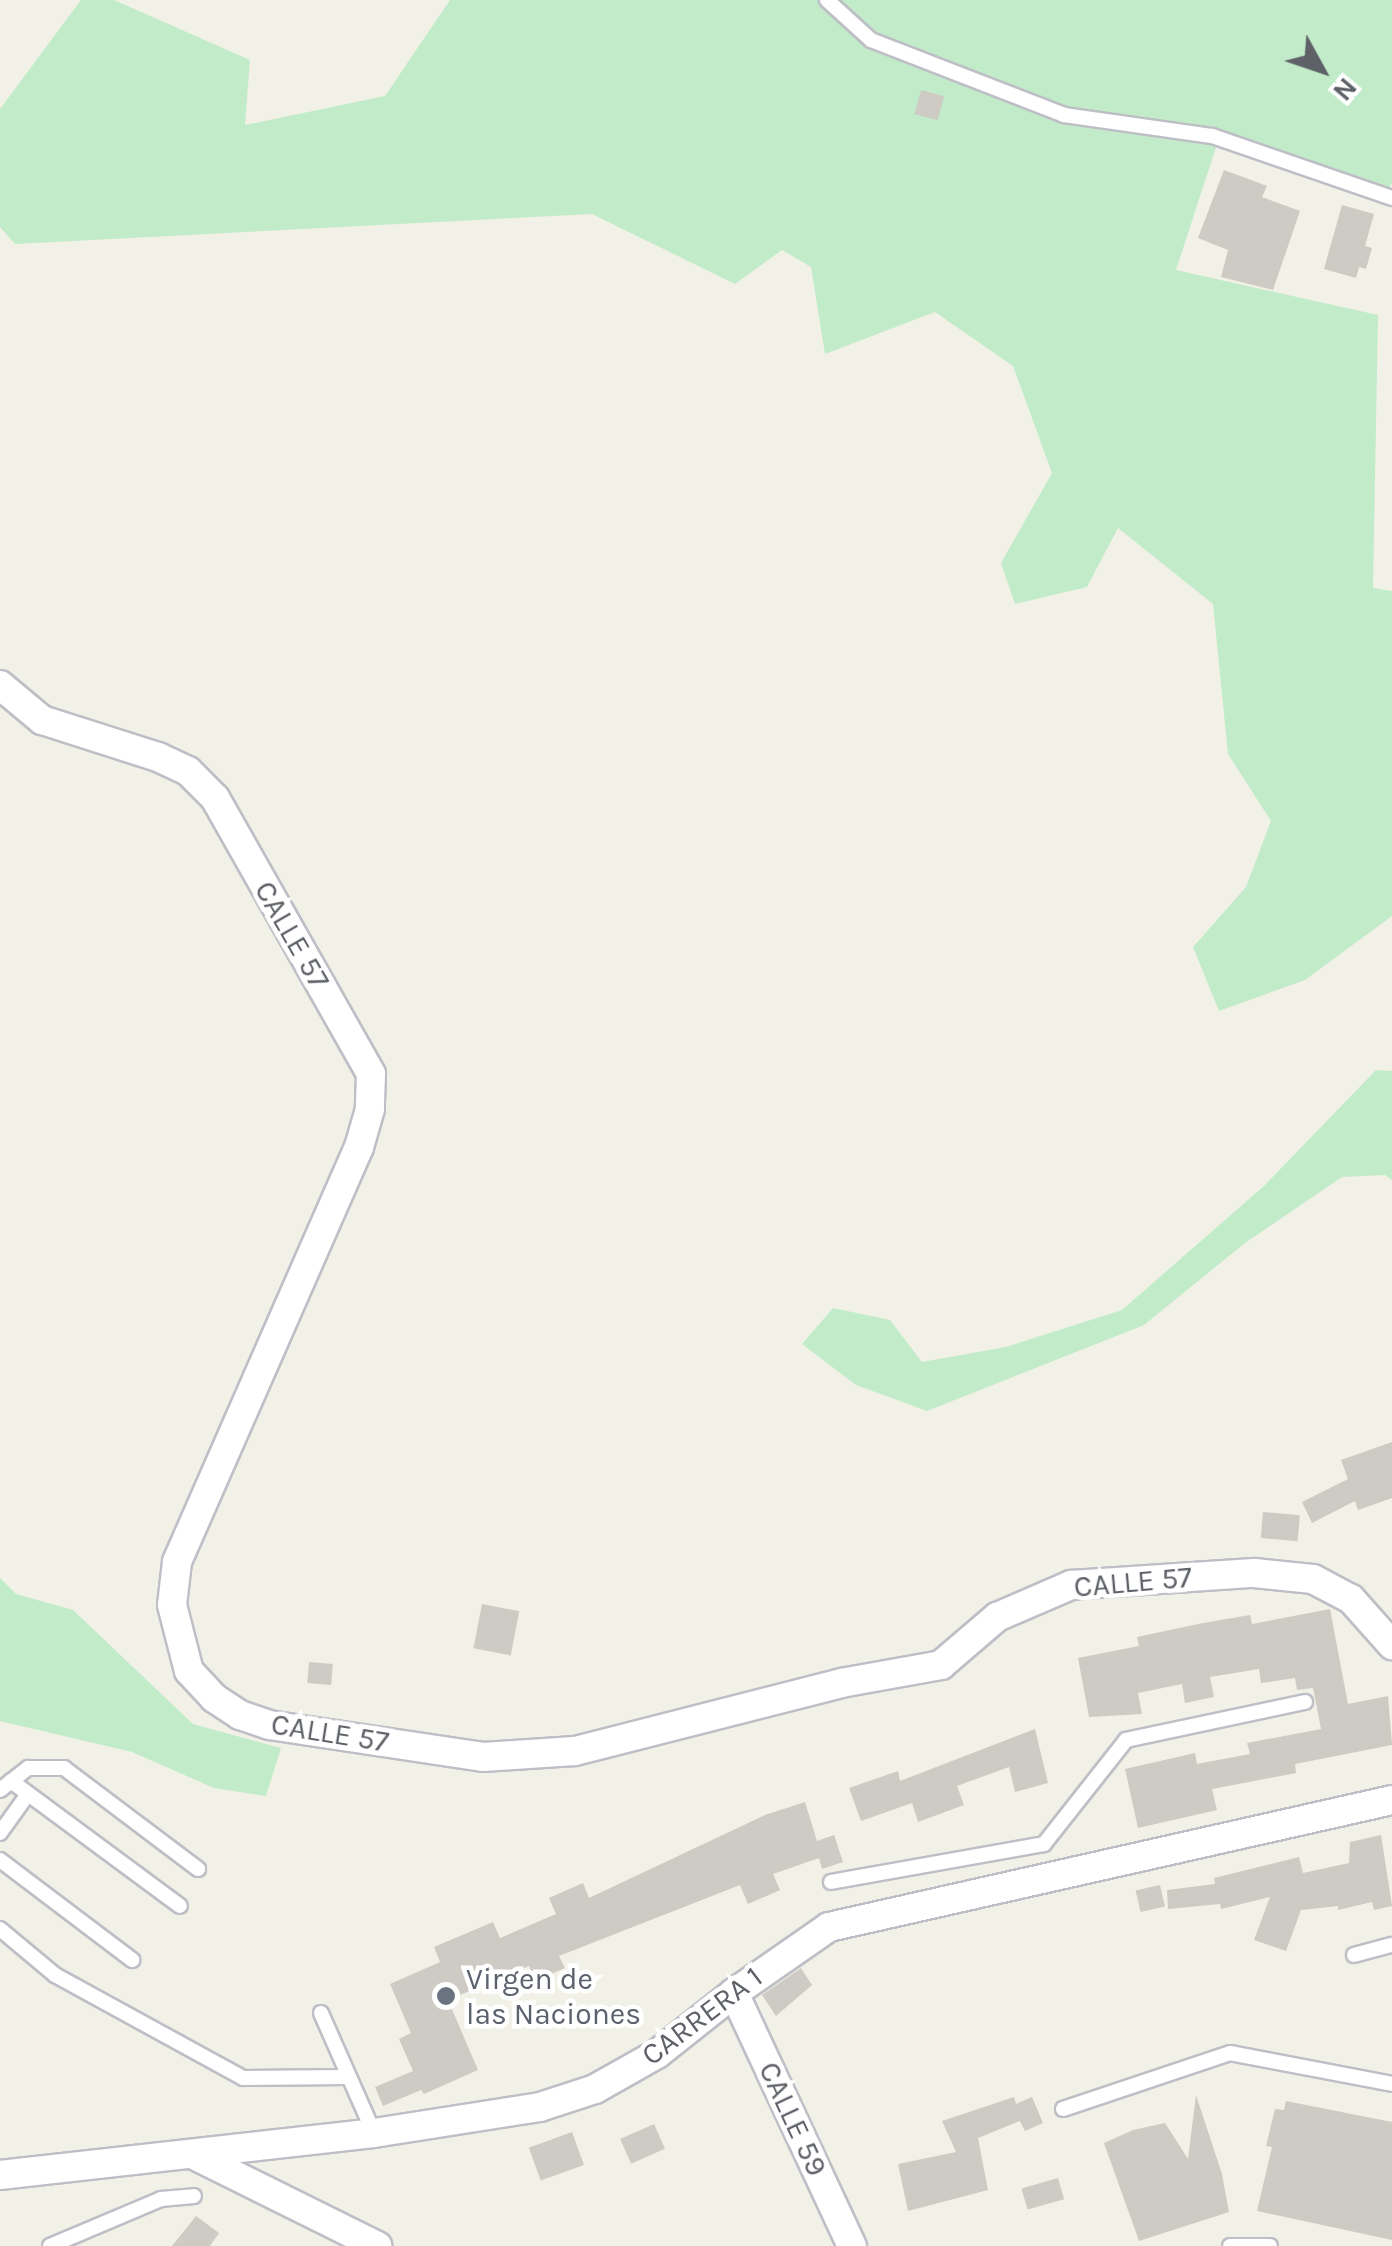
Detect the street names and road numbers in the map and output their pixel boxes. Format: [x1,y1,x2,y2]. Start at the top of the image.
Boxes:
street label: CALLE 57 [247,875,337,995]
street label: CALLE 57 [1072,1559,1194,1605]
street label: CALLE 57 [269,1706,391,1760]
street label: CARRERA 1 [635,1959,769,2073]
street label: CALLE 59 [751,2056,835,2182]

